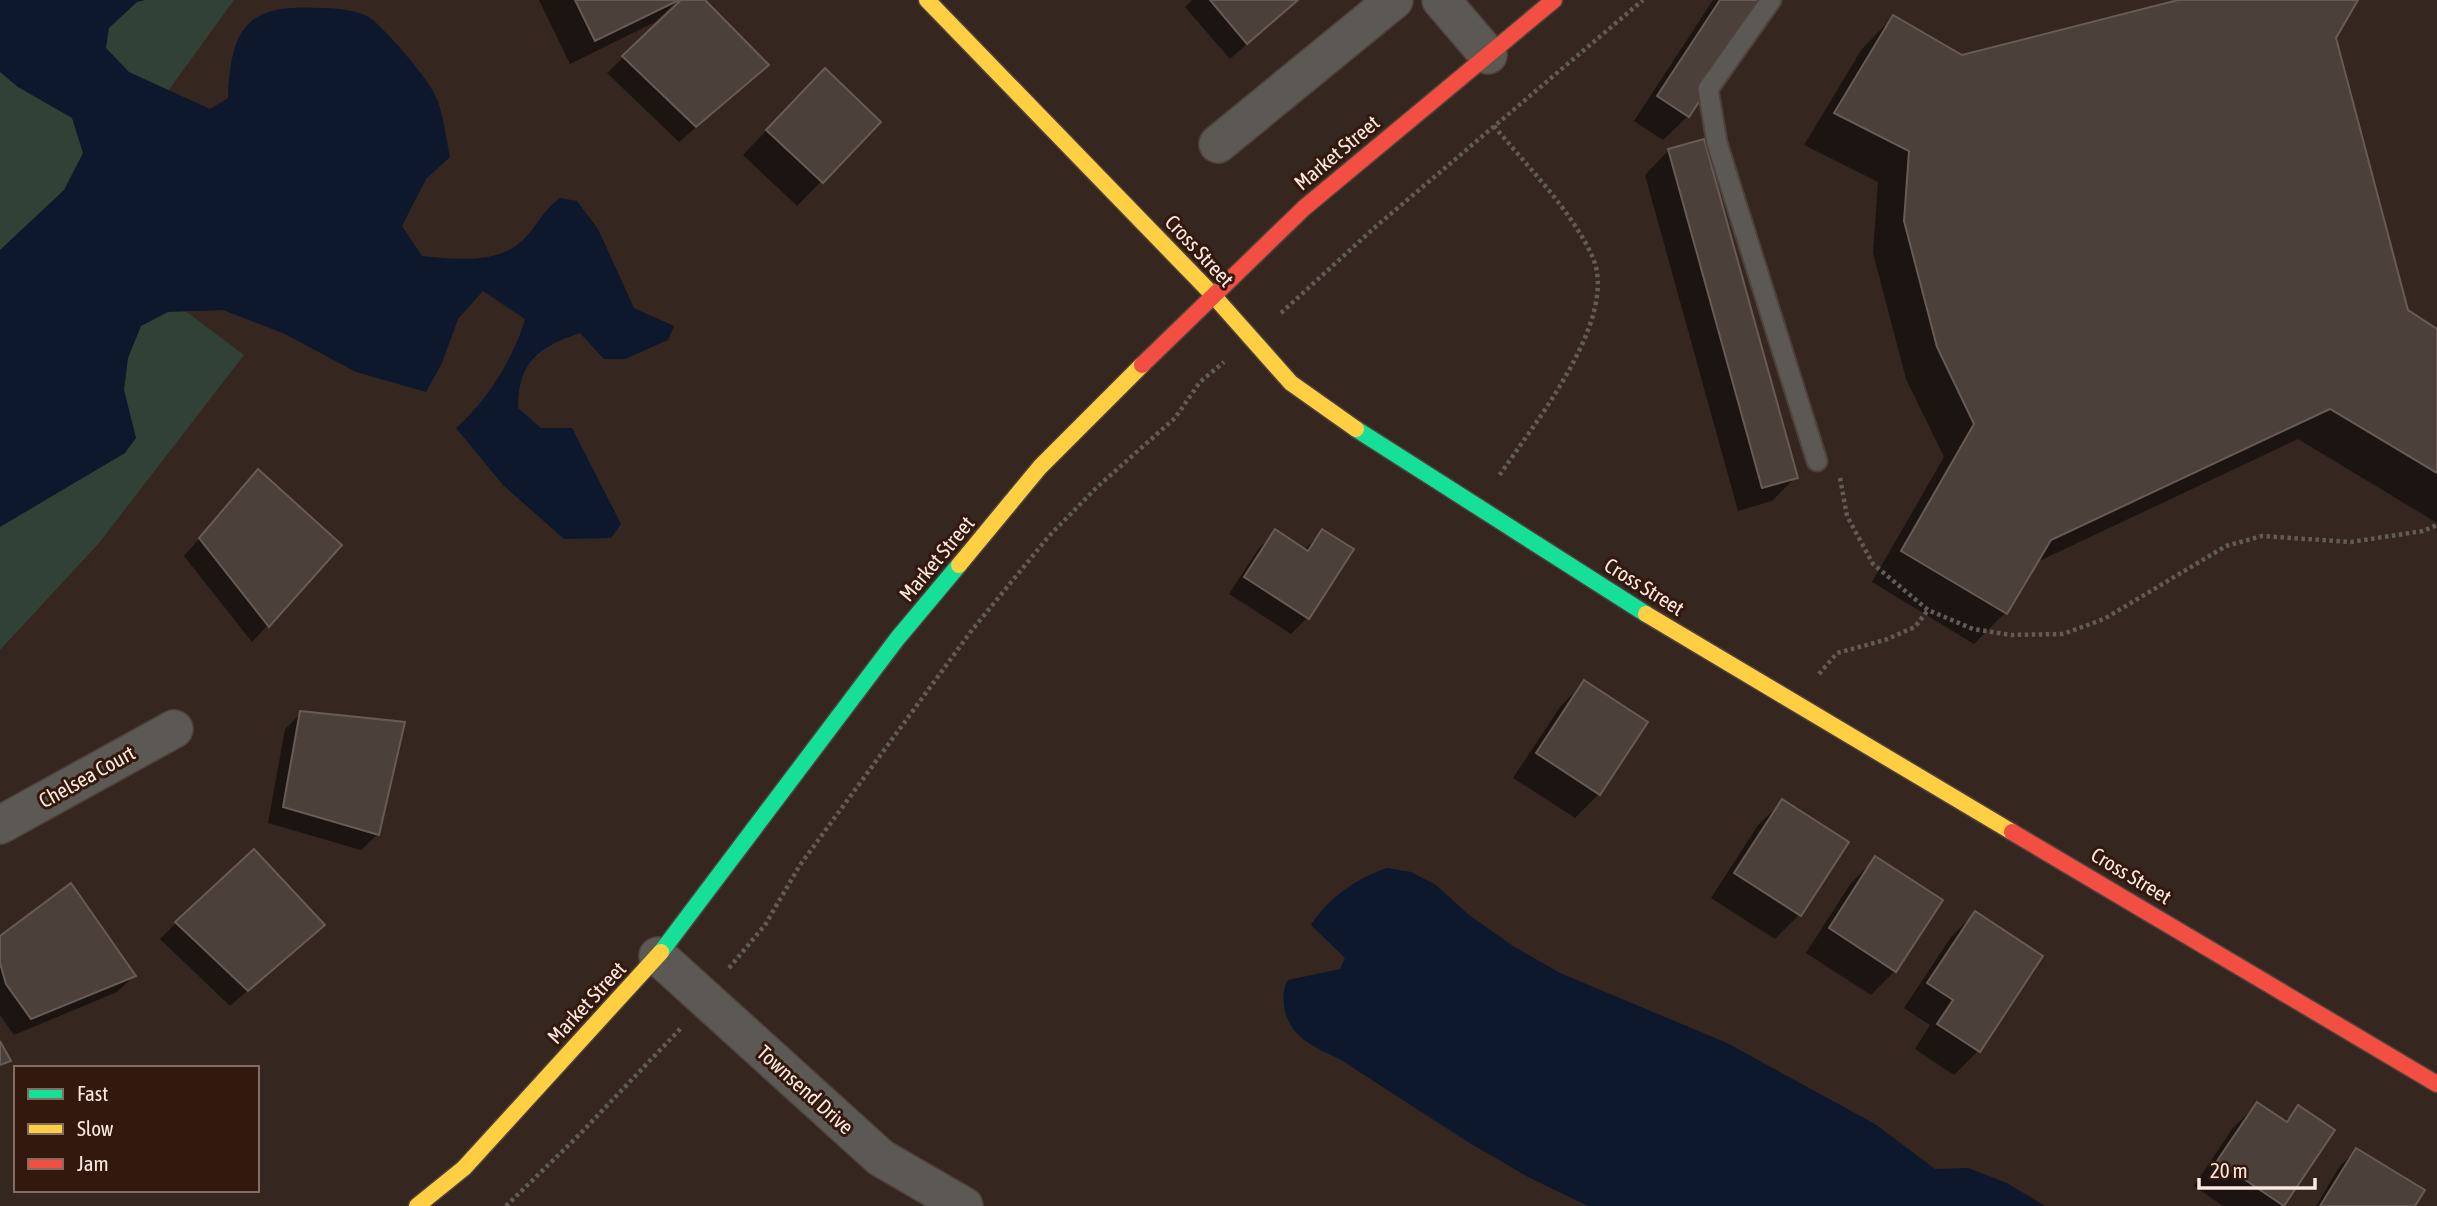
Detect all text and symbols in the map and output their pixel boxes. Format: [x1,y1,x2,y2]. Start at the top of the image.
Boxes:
street label: Market Street [1289,110,1384,195]
street label: Cross Street [1161,209,1239,291]
street label: Market Street [894,511,979,606]
street label: Cross Street [1600,552,1689,620]
street label: Chelsea Court [34,740,139,812]
street label: Cross Street [2087,842,2176,908]
street label: Market Street [542,956,630,1048]
street label: Townsend Drive [753,1040,859,1139]
legend [14,1066,259,1192]
text: Fast [77,1081,108,1105]
text: Slow [77,1116,114,1140]
scale bar [2199,1146,2314,1190]
text: Jam [77,1151,109,1175]
text: 20 m [2210,1158,2248,1182]

